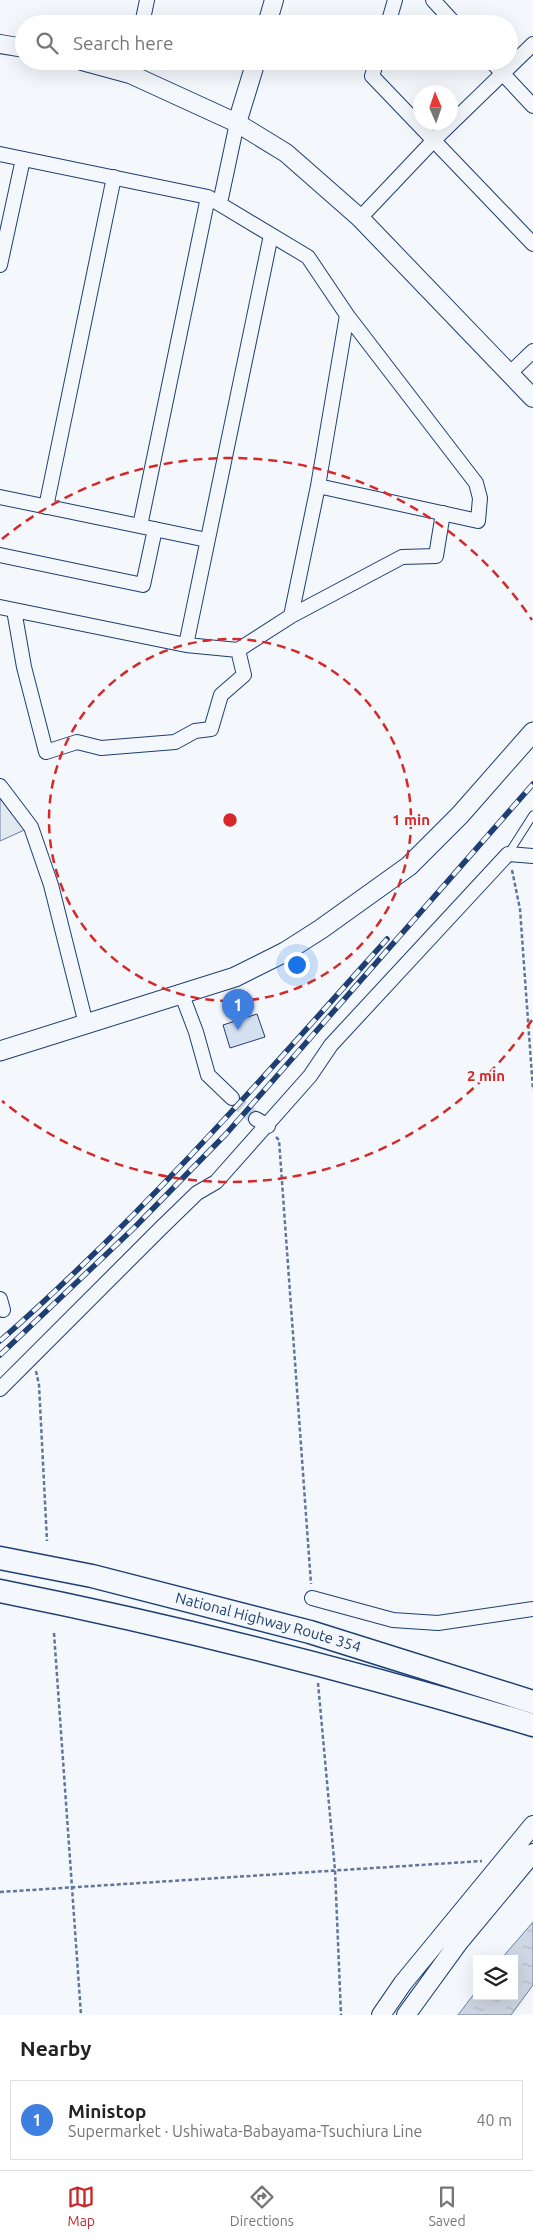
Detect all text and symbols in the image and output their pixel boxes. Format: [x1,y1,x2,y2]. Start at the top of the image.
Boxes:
search box [15,15,518,70]
icon: search [33,29,61,57]
text: Search here [73,32,173,54]
north arrow [413,85,458,130]
centre of rings [221,811,239,829]
text: 1 min [392,811,430,828]
your location [284,952,310,978]
pin: 1 [222,989,254,1030]
text: 2 min [467,1067,505,1084]
street label: National Highway Route 354 [174,1589,363,1655]
map controls [473,1955,518,2000]
button: layers [473,1955,518,2000]
text: Nearby [20,2036,91,2060]
text: Ministop [68,2100,146,2122]
text: 1 [32,2111,42,2129]
text: 40 m [476,2111,512,2129]
text: Supermarket · Ushiwata-Babayama-Tsuchiura Line [68,2122,422,2140]
tab: Map [67,2183,95,2229]
tab: Directions [230,2183,294,2229]
tab: Saved [428,2183,466,2229]

